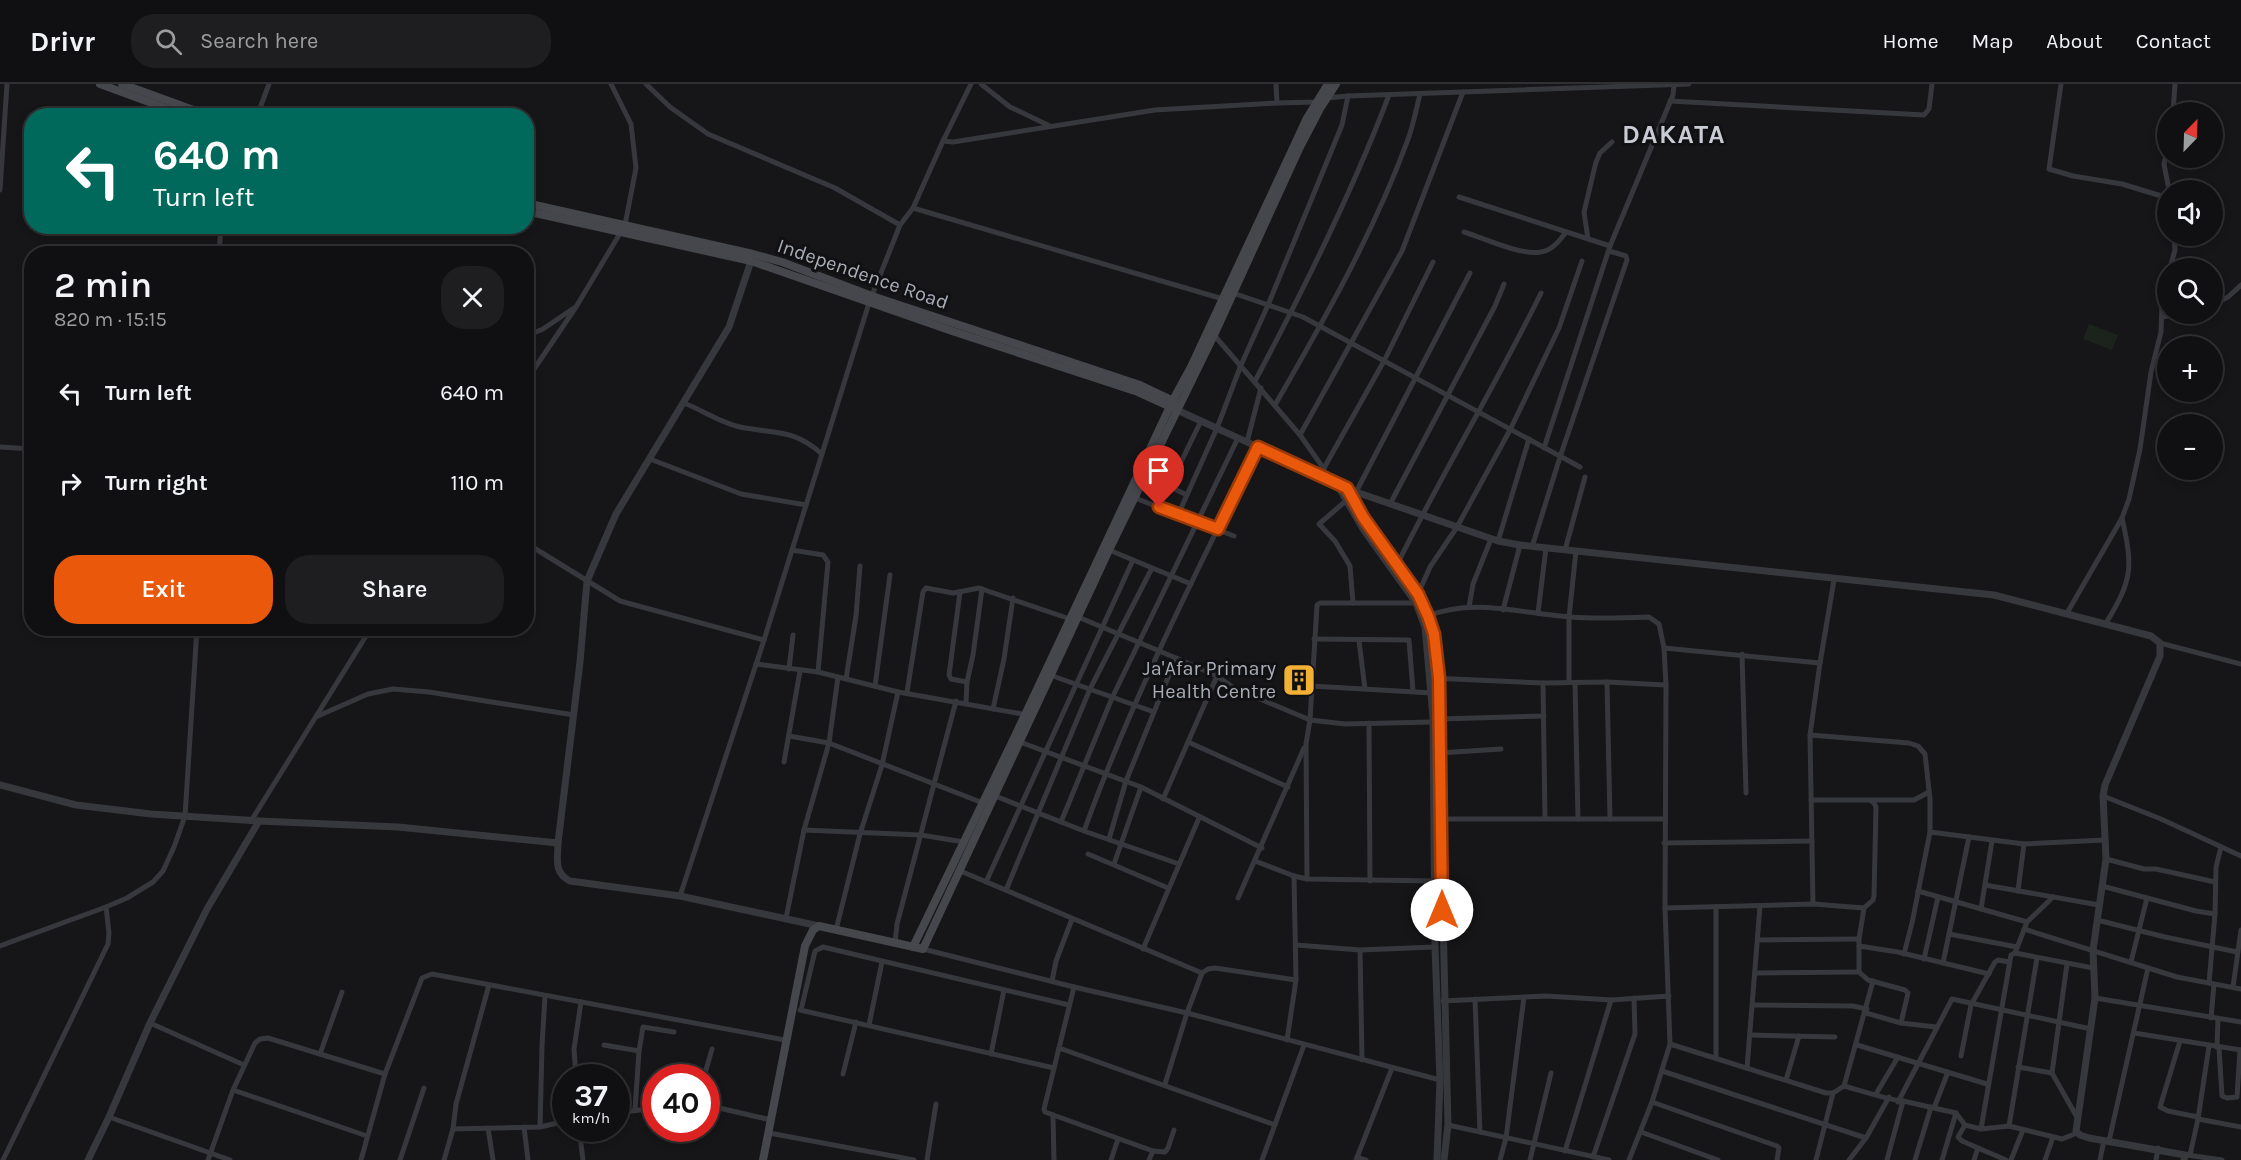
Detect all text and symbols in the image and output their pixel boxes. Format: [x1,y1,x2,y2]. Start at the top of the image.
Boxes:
search box [131,14,551,68]
text: Drivr [30,25,95,58]
icon: search [152,25,185,58]
text: Search here [200,28,318,54]
text: Home [1883,29,1939,53]
text: Map [1972,29,2013,53]
text: About [2046,29,2103,53]
text: Contact [2136,29,2211,53]
north arrow [2157,102,2223,168]
map controls [2157,102,2223,480]
district label: DAKATA [1622,119,1726,150]
text: 640 m [153,130,281,180]
icon: left [54,132,132,210]
button: sound [2157,180,2223,246]
text: Turn left [153,181,254,213]
street label: Independence Road [774,234,952,314]
button: search [2157,258,2223,324]
text: 2 min [54,264,152,306]
button: close [441,266,504,329]
text: 820 m · 15:15 [54,308,167,331]
button: + [2157,336,2223,402]
icon: left [54,377,87,410]
text: Turn left [105,380,192,406]
text: 640 m [440,380,504,406]
button: − [2157,414,2223,480]
pin [1133,445,1184,507]
icon: arrive [1142,454,1175,487]
icon: right [54,467,87,500]
text: Turn right [105,470,208,496]
text: 110 m [451,470,504,496]
button: Exit [54,555,273,624]
button: Share [285,555,504,624]
place label: Ja'Afar Primary Health Centre [1143,657,1276,703]
building icon: Ja'Afar Primary Health Centre [1281,662,1317,698]
position arrow [1410,878,1474,942]
speed limit sign: 40 [642,1064,720,1142]
text: 37 [574,1078,608,1114]
text: km/h [572,1109,610,1127]

